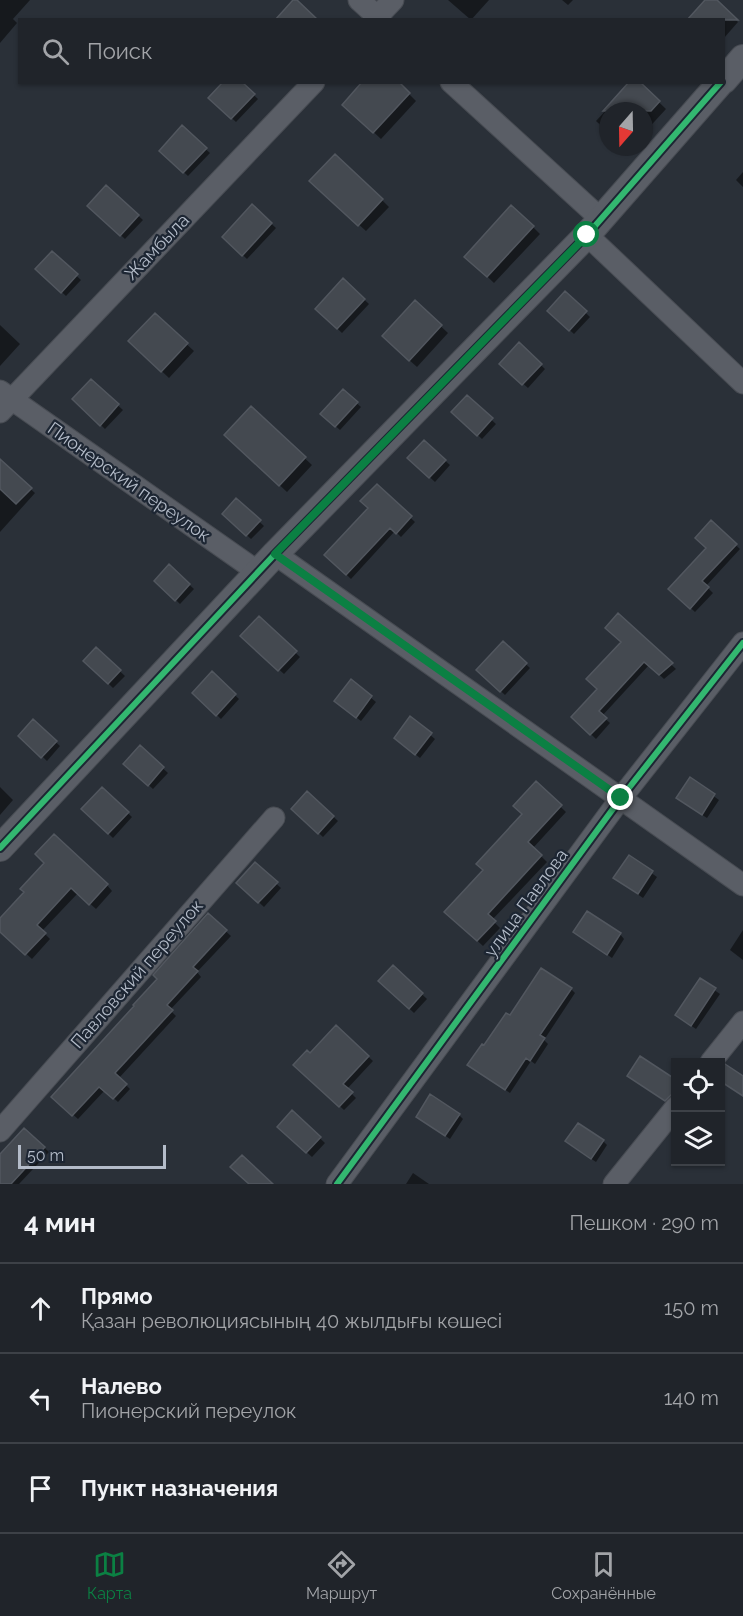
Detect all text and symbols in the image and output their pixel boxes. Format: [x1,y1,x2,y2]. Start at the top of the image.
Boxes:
search box [18,18,725,84]
icon: search [39,35,72,68]
text: Поиск [87,38,152,64]
north arrow [599,102,653,156]
street label: Жамбыла [120,209,193,284]
route start [573,221,599,247]
street label: Пионерский переулок [44,417,215,546]
route end [607,784,633,810]
street label: улица Павлова [479,845,572,961]
street label: Павловский переулок [66,895,207,1052]
map controls [671,1058,725,1166]
button: locate [671,1058,725,1112]
button: layers [671,1112,725,1166]
scale bar [18,1142,166,1170]
text: 50 m [27,1146,64,1165]
text: 4 мин [24,1208,96,1238]
text: Пешком · 290 m [569,1211,719,1235]
text: Прямо [81,1283,153,1309]
icon: ahead [24,1292,57,1325]
text: 150 m [664,1296,719,1320]
text: Қазан революциясының 40 жылдығы көшесі [81,1309,502,1333]
text: Налево [81,1373,162,1399]
icon: left [24,1382,57,1415]
text: 140 m [664,1386,719,1410]
text: Пионерский переулок [81,1399,296,1423]
icon: arrive [24,1472,57,1505]
text: Пункт назначения [81,1475,278,1501]
tab: Карта [87,1548,132,1603]
tab: Маршрут [306,1548,377,1603]
tab: Сохранённые [551,1548,656,1603]

